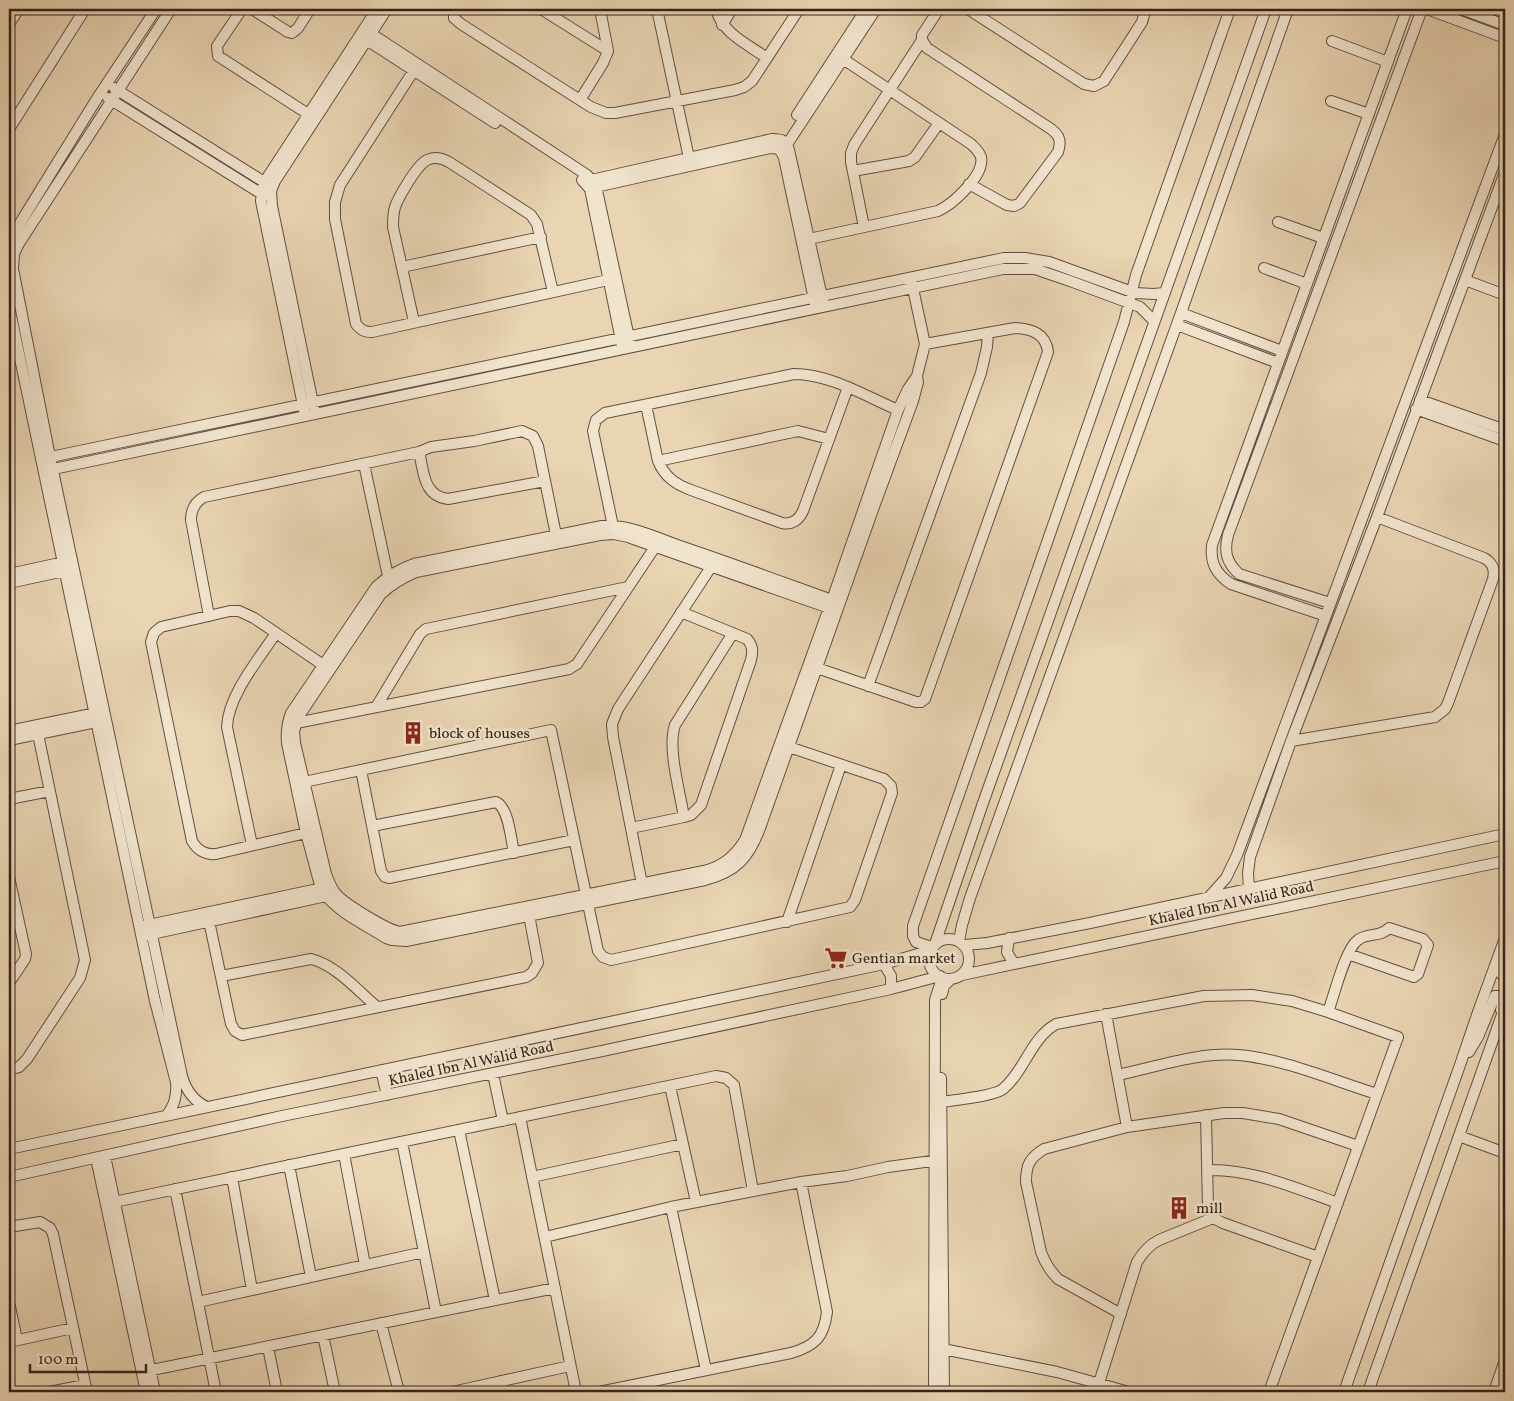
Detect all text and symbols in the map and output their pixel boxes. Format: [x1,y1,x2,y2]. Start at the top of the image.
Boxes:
building icon: block of houses [400,720,426,746]
place label: block of houses [429,724,530,745]
street label: Khaled Ibn Al Walid Road [1147,877,1316,932]
supermarket icon: Gentian market [823,945,849,971]
place label: Gentian market [852,949,956,970]
street label: Khaled Ibn Al Walid Road [387,1037,556,1092]
building icon: mill [1166,1195,1192,1221]
place label: mill [1196,1199,1223,1220]
scale bar [30,1341,146,1373]
text: 100 m [38,1350,78,1371]

